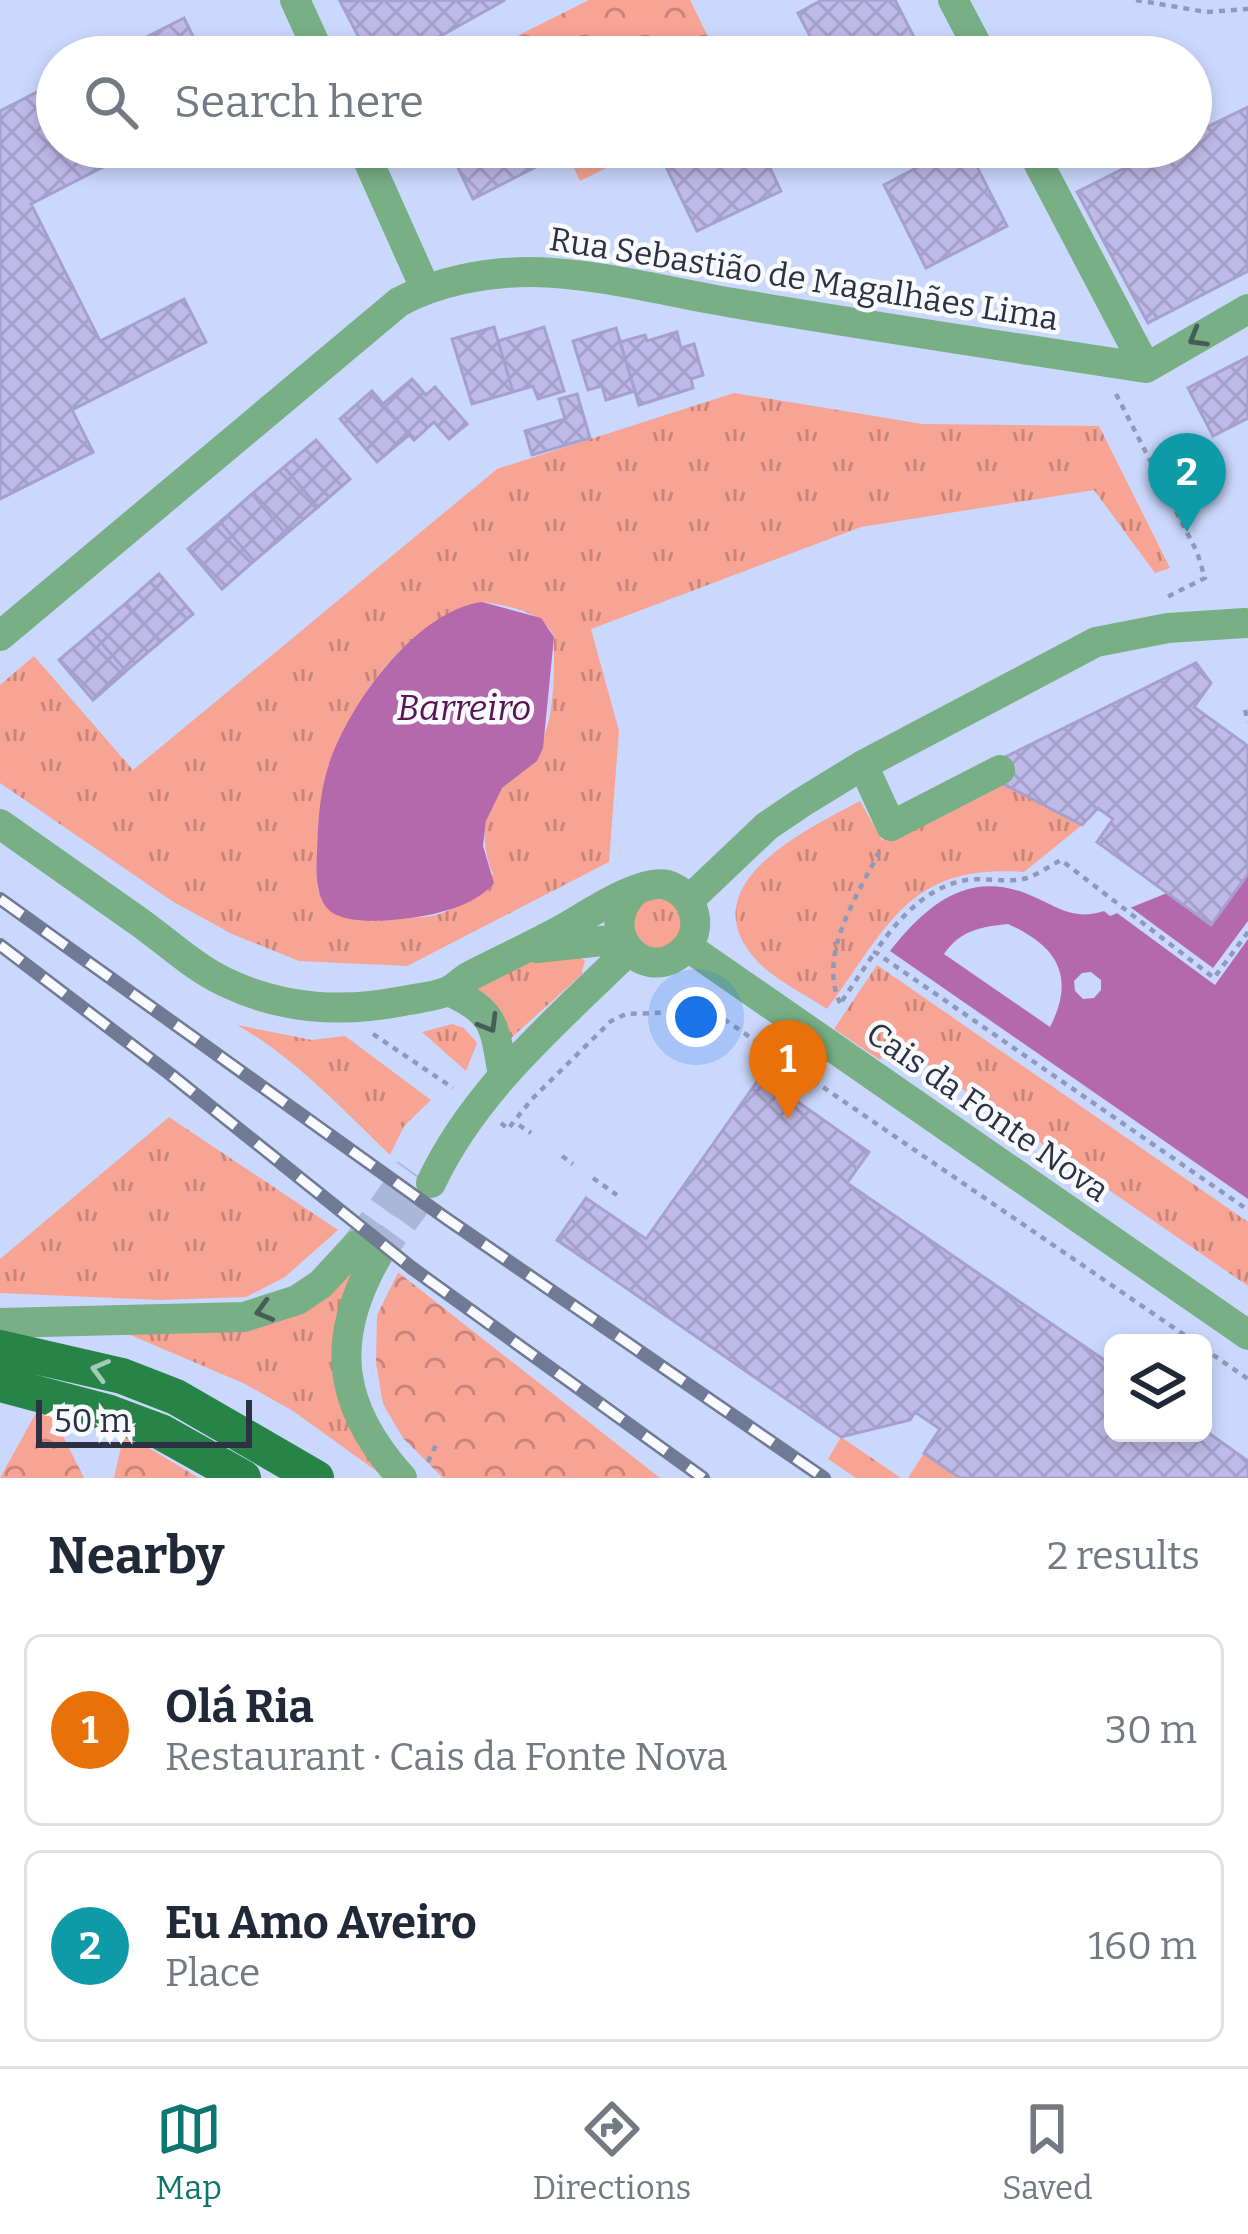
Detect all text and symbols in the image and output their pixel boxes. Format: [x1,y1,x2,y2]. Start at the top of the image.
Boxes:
search box [36,36,1212,168]
icon: search [78,69,144,135]
text: Search here [174,75,424,129]
street label: Rua Sebastião de Magalhães Lima [547,219,1061,339]
one-way arrow [1188,324,1210,347]
pin: 2 [1148,433,1226,532]
water label: Barreiro [397,686,531,730]
your location [666,987,726,1047]
one-way arrow [474,1012,497,1033]
street label: Cais da Fonte Nova [859,1013,1116,1210]
pin: 1 [749,1020,827,1119]
one-way arrow [254,1297,275,1322]
map controls [1104,1334,1212,1442]
button: layers [1104,1334,1212,1442]
one-way arrow [90,1359,110,1384]
scale bar [36,1394,252,1447]
text: 50 m [54,1401,131,1441]
text: Nearby [48,1525,224,1587]
text: 2 results [1047,1533,1200,1579]
text: Olá Ria [165,1680,314,1734]
text: 1 [82,1707,98,1753]
text: 30 m [1105,1707,1197,1753]
text: Restaurant · Cais da Fonte Nova [165,1734,727,1780]
text: Eu Amo Aveiro [165,1896,477,1950]
text: 2 [79,1923,101,1969]
text: 160 m [1088,1923,1197,1969]
text: Place [165,1950,260,1996]
tab: Map [155,2096,222,2208]
tab: Directions [533,2096,691,2208]
tab: Saved [1002,2096,1093,2208]

